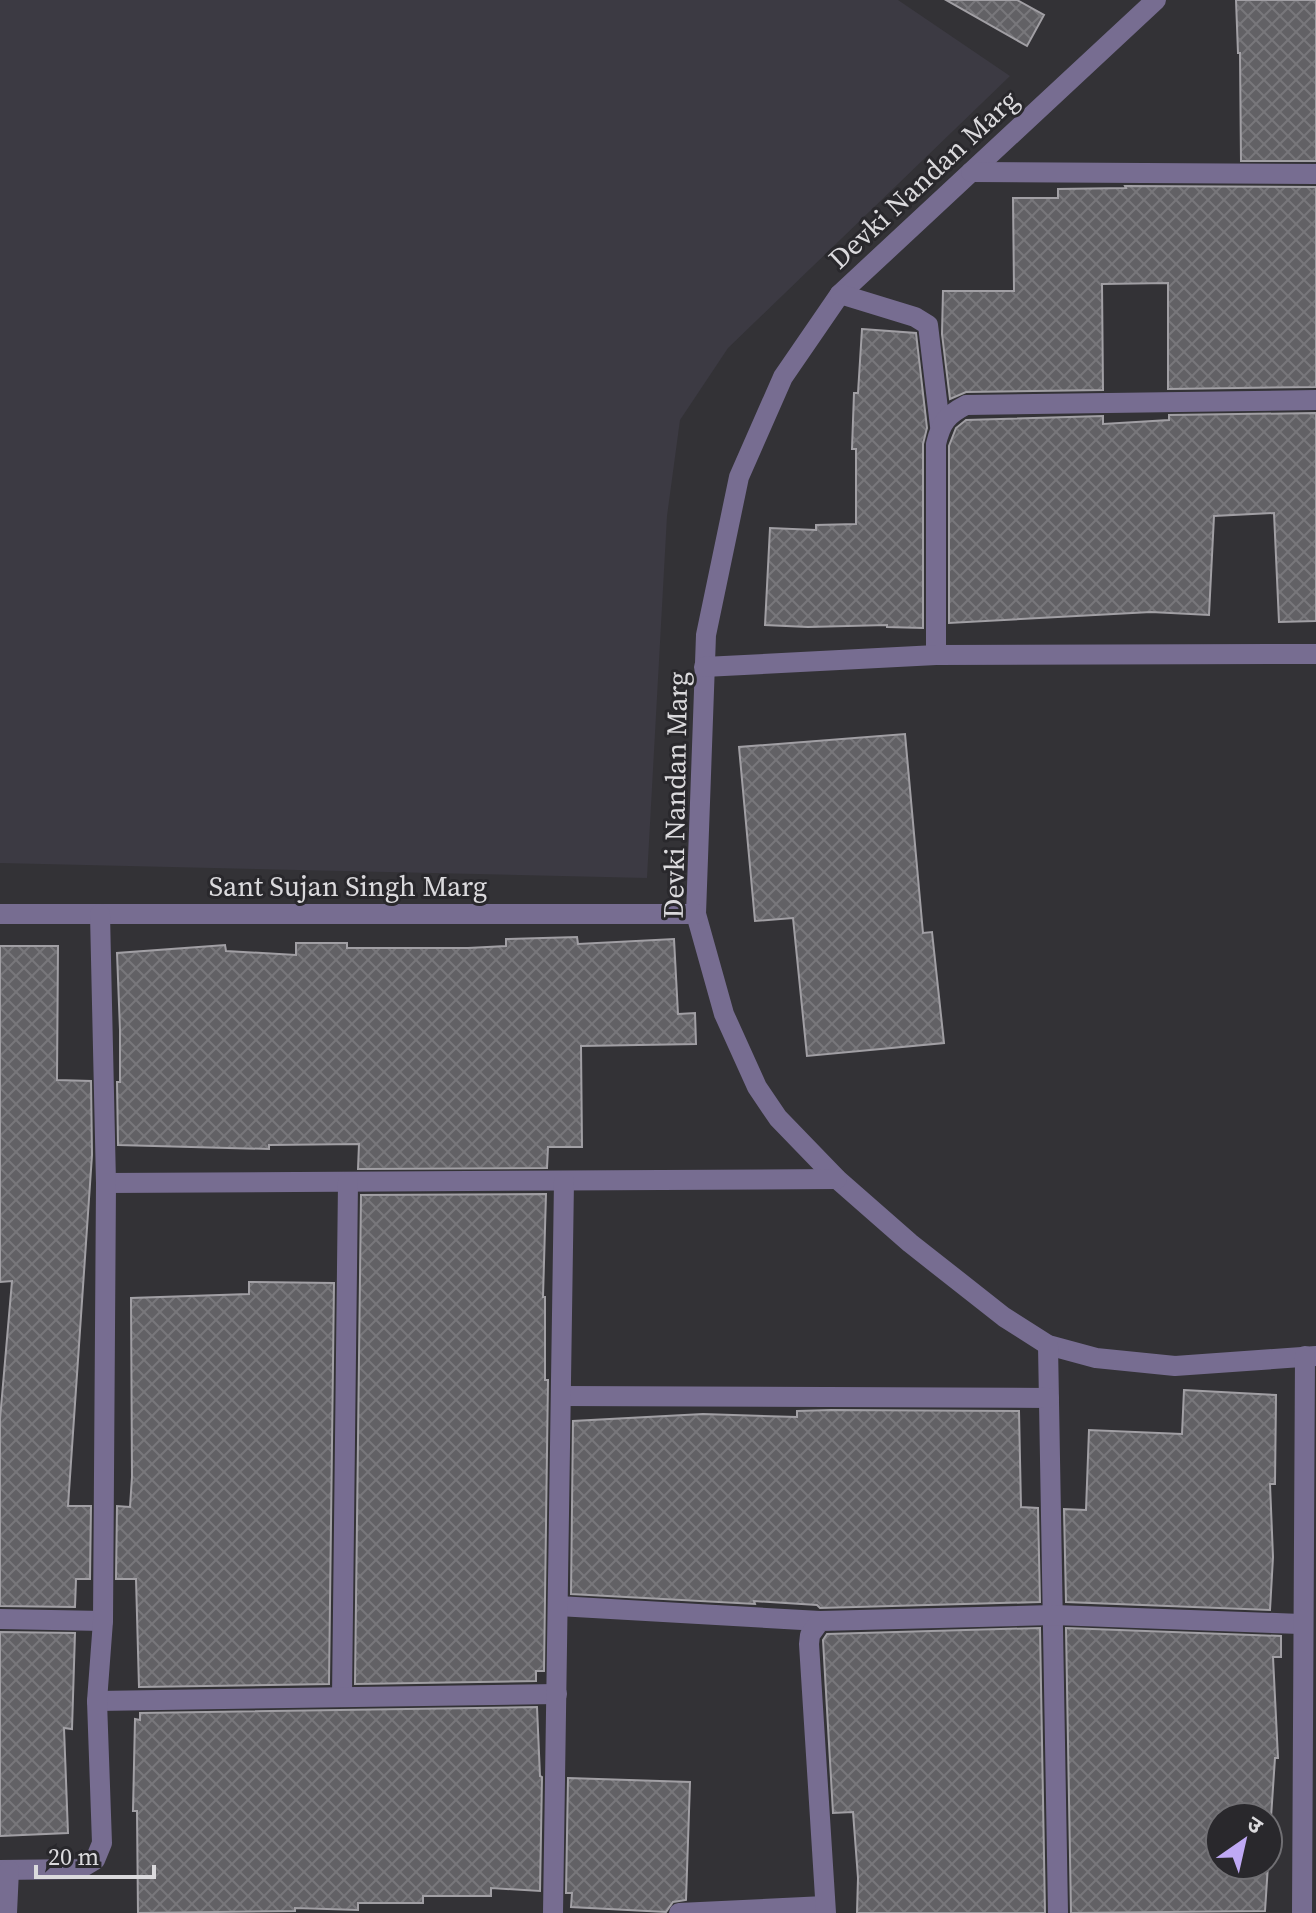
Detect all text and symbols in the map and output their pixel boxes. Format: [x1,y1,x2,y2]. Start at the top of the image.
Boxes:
street label: Devki Nandan Marg [820,81,1026,277]
street label: Devki Nandan Marg [654,671,696,919]
street label: Sant Sujan Singh Marg [209,867,487,905]
north arrow [1204,1801,1284,1881]
text: उ [1241,1808,1270,1841]
scale bar [36,1829,154,1879]
text: 20 m [48,1840,99,1873]

